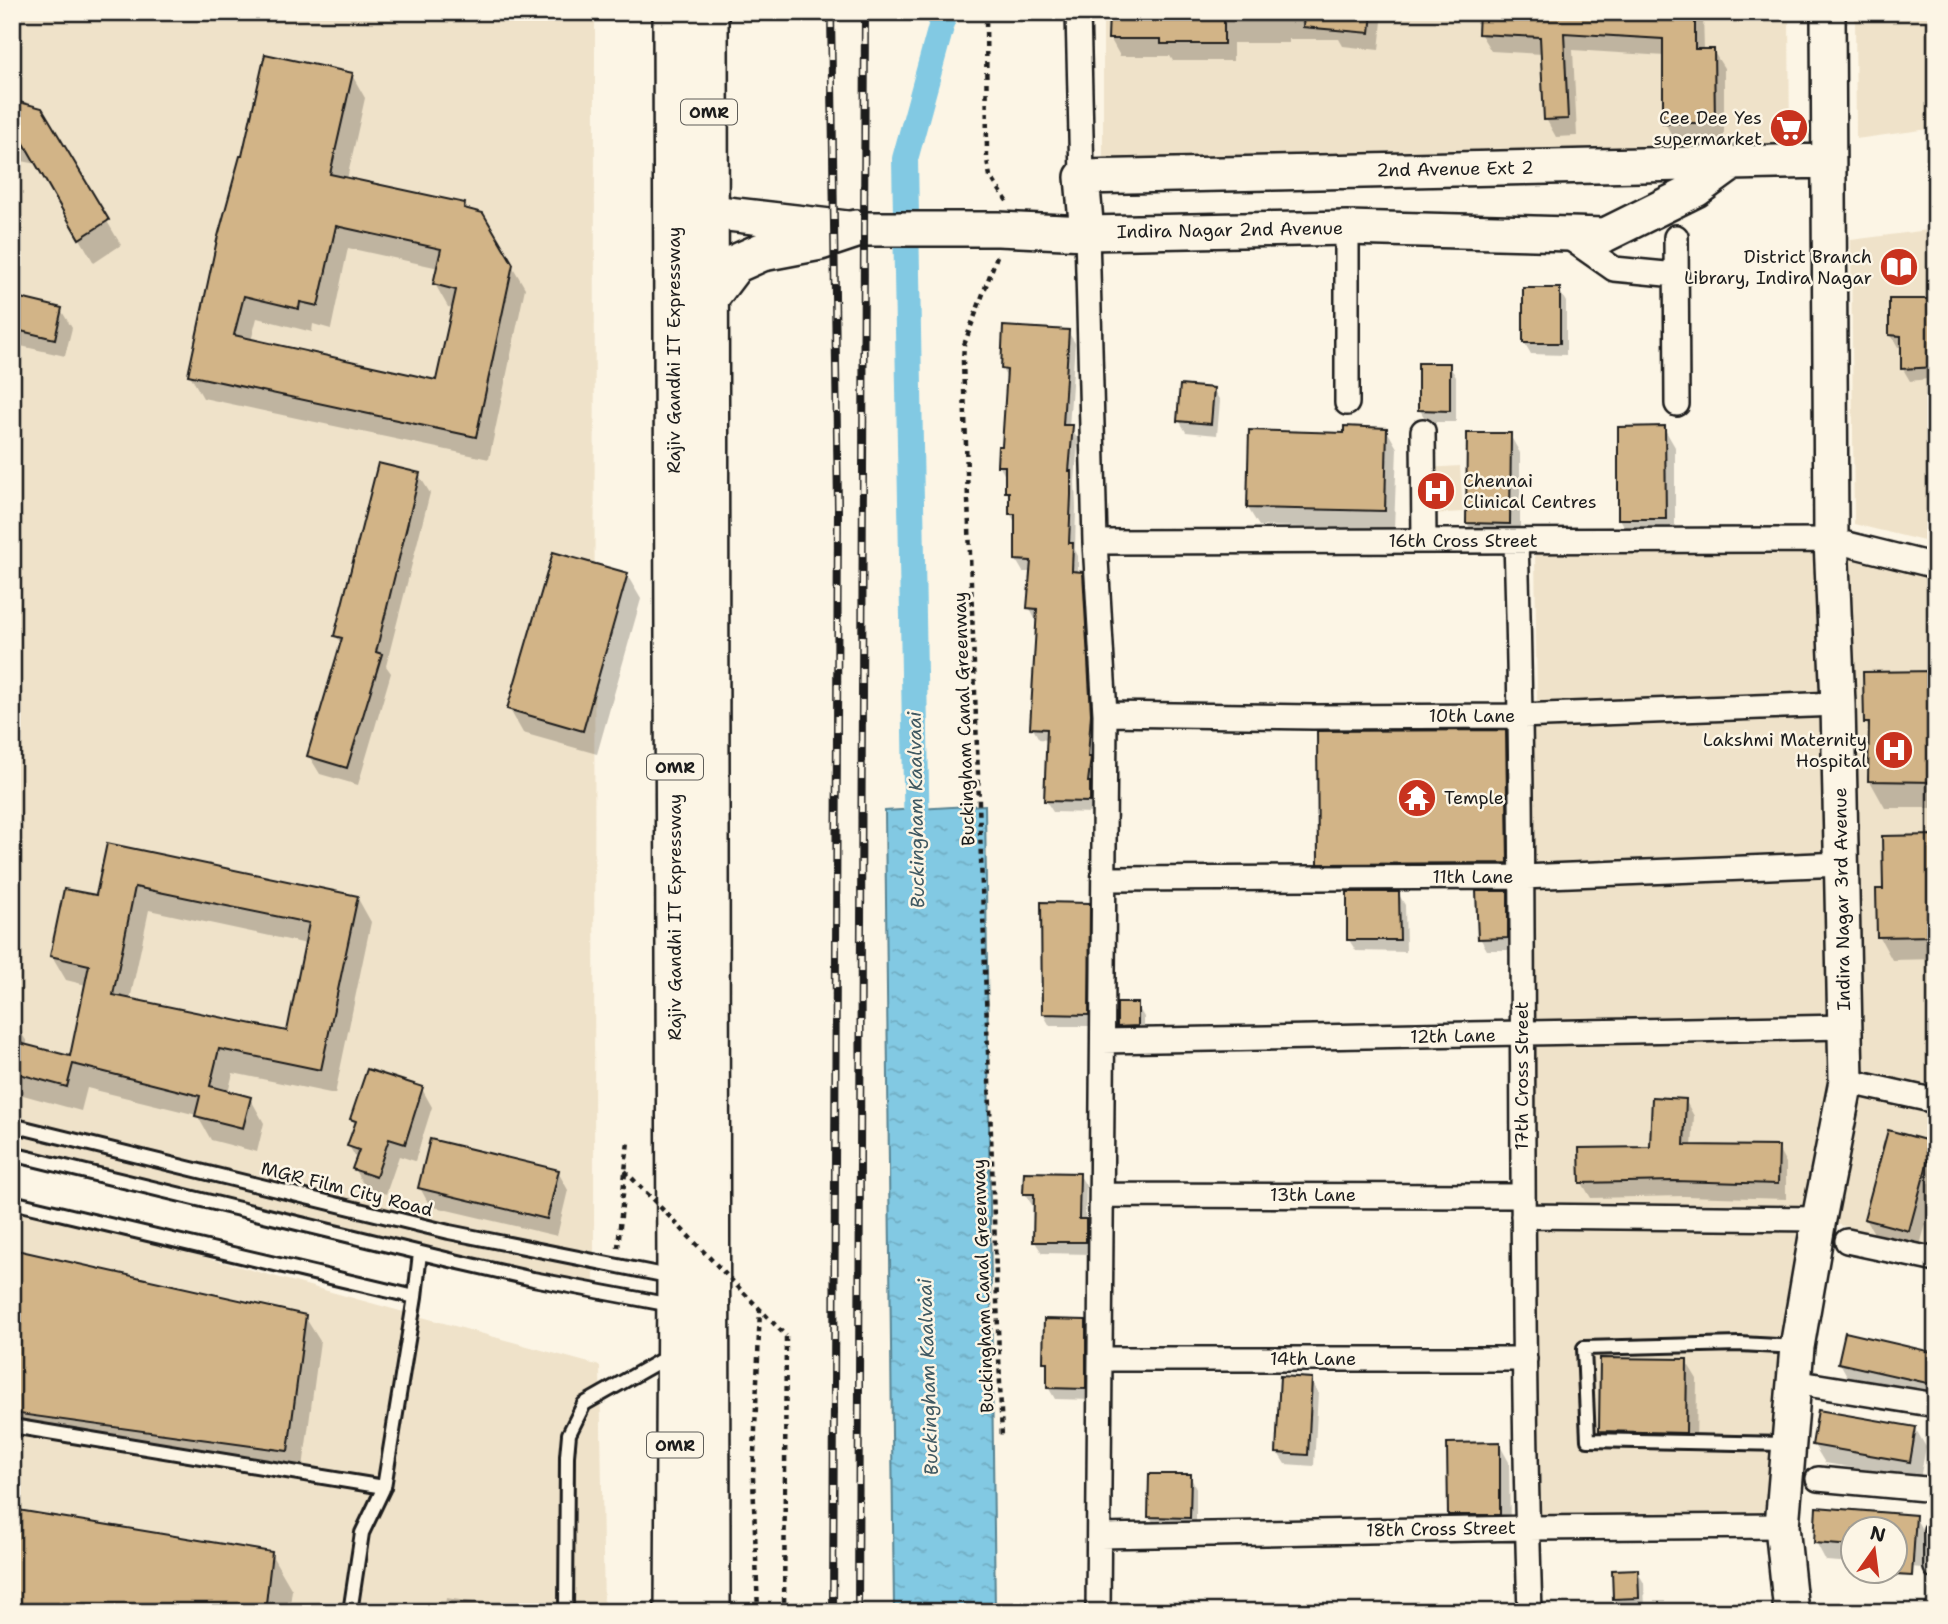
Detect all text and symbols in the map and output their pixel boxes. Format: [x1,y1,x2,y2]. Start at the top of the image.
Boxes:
road number: OMR [681,100,737,124]
place label: Cee Dee Yes supermarket [1653,106,1762,151]
supermarket icon: Cee Dee Yes supermarket [1768,107,1810,149]
street label: 2nd Avenue Ext 2 [1376,156,1534,182]
street label: Indira Nagar 2nd Avenue [1117,216,1343,244]
street label: Rajiv Gandhi IT Expressway [662,227,686,473]
place label: District Branch Library, Indira Nagar [1684,245,1872,290]
library icon: District Branch Library, Indira Nagar [1878,246,1920,288]
place label: Chennai Clinical Centres [1463,469,1597,514]
hospital icon: Chennai Clinical Centres [1415,470,1457,512]
street label: 16th Cross Street [1388,529,1538,553]
street label: Buckingham Canal Greenway [948,592,980,846]
street label: 10th Lane [1429,704,1515,728]
water label: Buckingham Kaalvaai [902,711,930,909]
place label: Lakshmi Maternity Hospital [1703,728,1868,773]
hospital icon: Lakshmi Maternity Hospital [1873,729,1915,771]
road number: OMR [647,754,703,780]
temple icon: Temple [1396,777,1438,819]
place label: Temple [1444,786,1504,810]
street label: Indira Nagar 3rd Avenue [1828,787,1856,1011]
street label: Rajiv Gandhi IT Expressway [663,794,687,1040]
street label: 11th Lane [1433,865,1513,889]
street label: 17th Cross Street [1510,1001,1534,1151]
street label: 12th Lane [1410,1023,1496,1049]
street label: MGR Film City Road [259,1156,435,1222]
street label: Buckingham Canal Greenway [967,1159,999,1413]
street label: 13th Lane [1270,1183,1356,1207]
water label: Buckingham Kaalvaai [912,1278,944,1476]
street label: 14th Lane [1270,1347,1356,1371]
road number: OMR [647,1432,703,1457]
street label: 18th Cross Street [1366,1516,1516,1542]
north arrow [1840,1516,1910,1586]
text: N [1868,1520,1888,1548]

